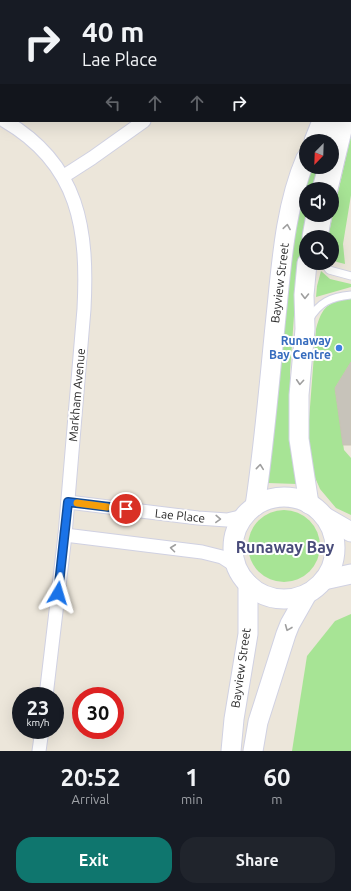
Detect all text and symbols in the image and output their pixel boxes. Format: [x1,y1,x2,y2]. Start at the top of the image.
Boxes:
icon: right [16,16,68,68]
text: 40 m [82,16,144,47]
text: Lae Place [82,49,158,69]
icon: left [102,92,124,114]
icon: ahead [144,92,166,114]
icon: ahead [186,92,208,114]
icon: right [228,92,250,114]
north arrow [299,134,339,174]
map controls [299,134,339,270]
button: sound [299,182,339,222]
one-way arrow [282,224,291,230]
button: search [299,230,339,270]
street label: Bayview Street [268,242,291,324]
one-way arrow [300,293,309,299]
place label: Runaway Bay Centre [269,334,332,361]
marker: Runaway Bay Centre [334,343,344,353]
street label: Markham Avenue [66,348,87,442]
one-way arrow [296,379,305,385]
one-way arrow [255,464,264,470]
pin [109,492,143,526]
icon: arrive [115,498,137,520]
street label: Lae Place [154,506,206,525]
one-way arrow [215,515,221,524]
district label: Runaway Bay [236,538,335,556]
one-way arrow [170,544,176,553]
position arrow [37,572,79,614]
one-way arrow [285,624,293,631]
street label: Bayview Street [228,627,253,709]
speed limit sign: 30 [72,687,124,739]
text: 23 [27,696,49,719]
text: km/h [26,717,50,728]
text: 20:52 [61,764,121,791]
text: 1 [185,764,199,791]
text: 60 [263,764,290,791]
text: Arrival [72,792,109,806]
text: min [181,792,203,806]
text: m [271,792,283,806]
button: Exit [16,837,172,883]
button: Share [180,837,335,883]

